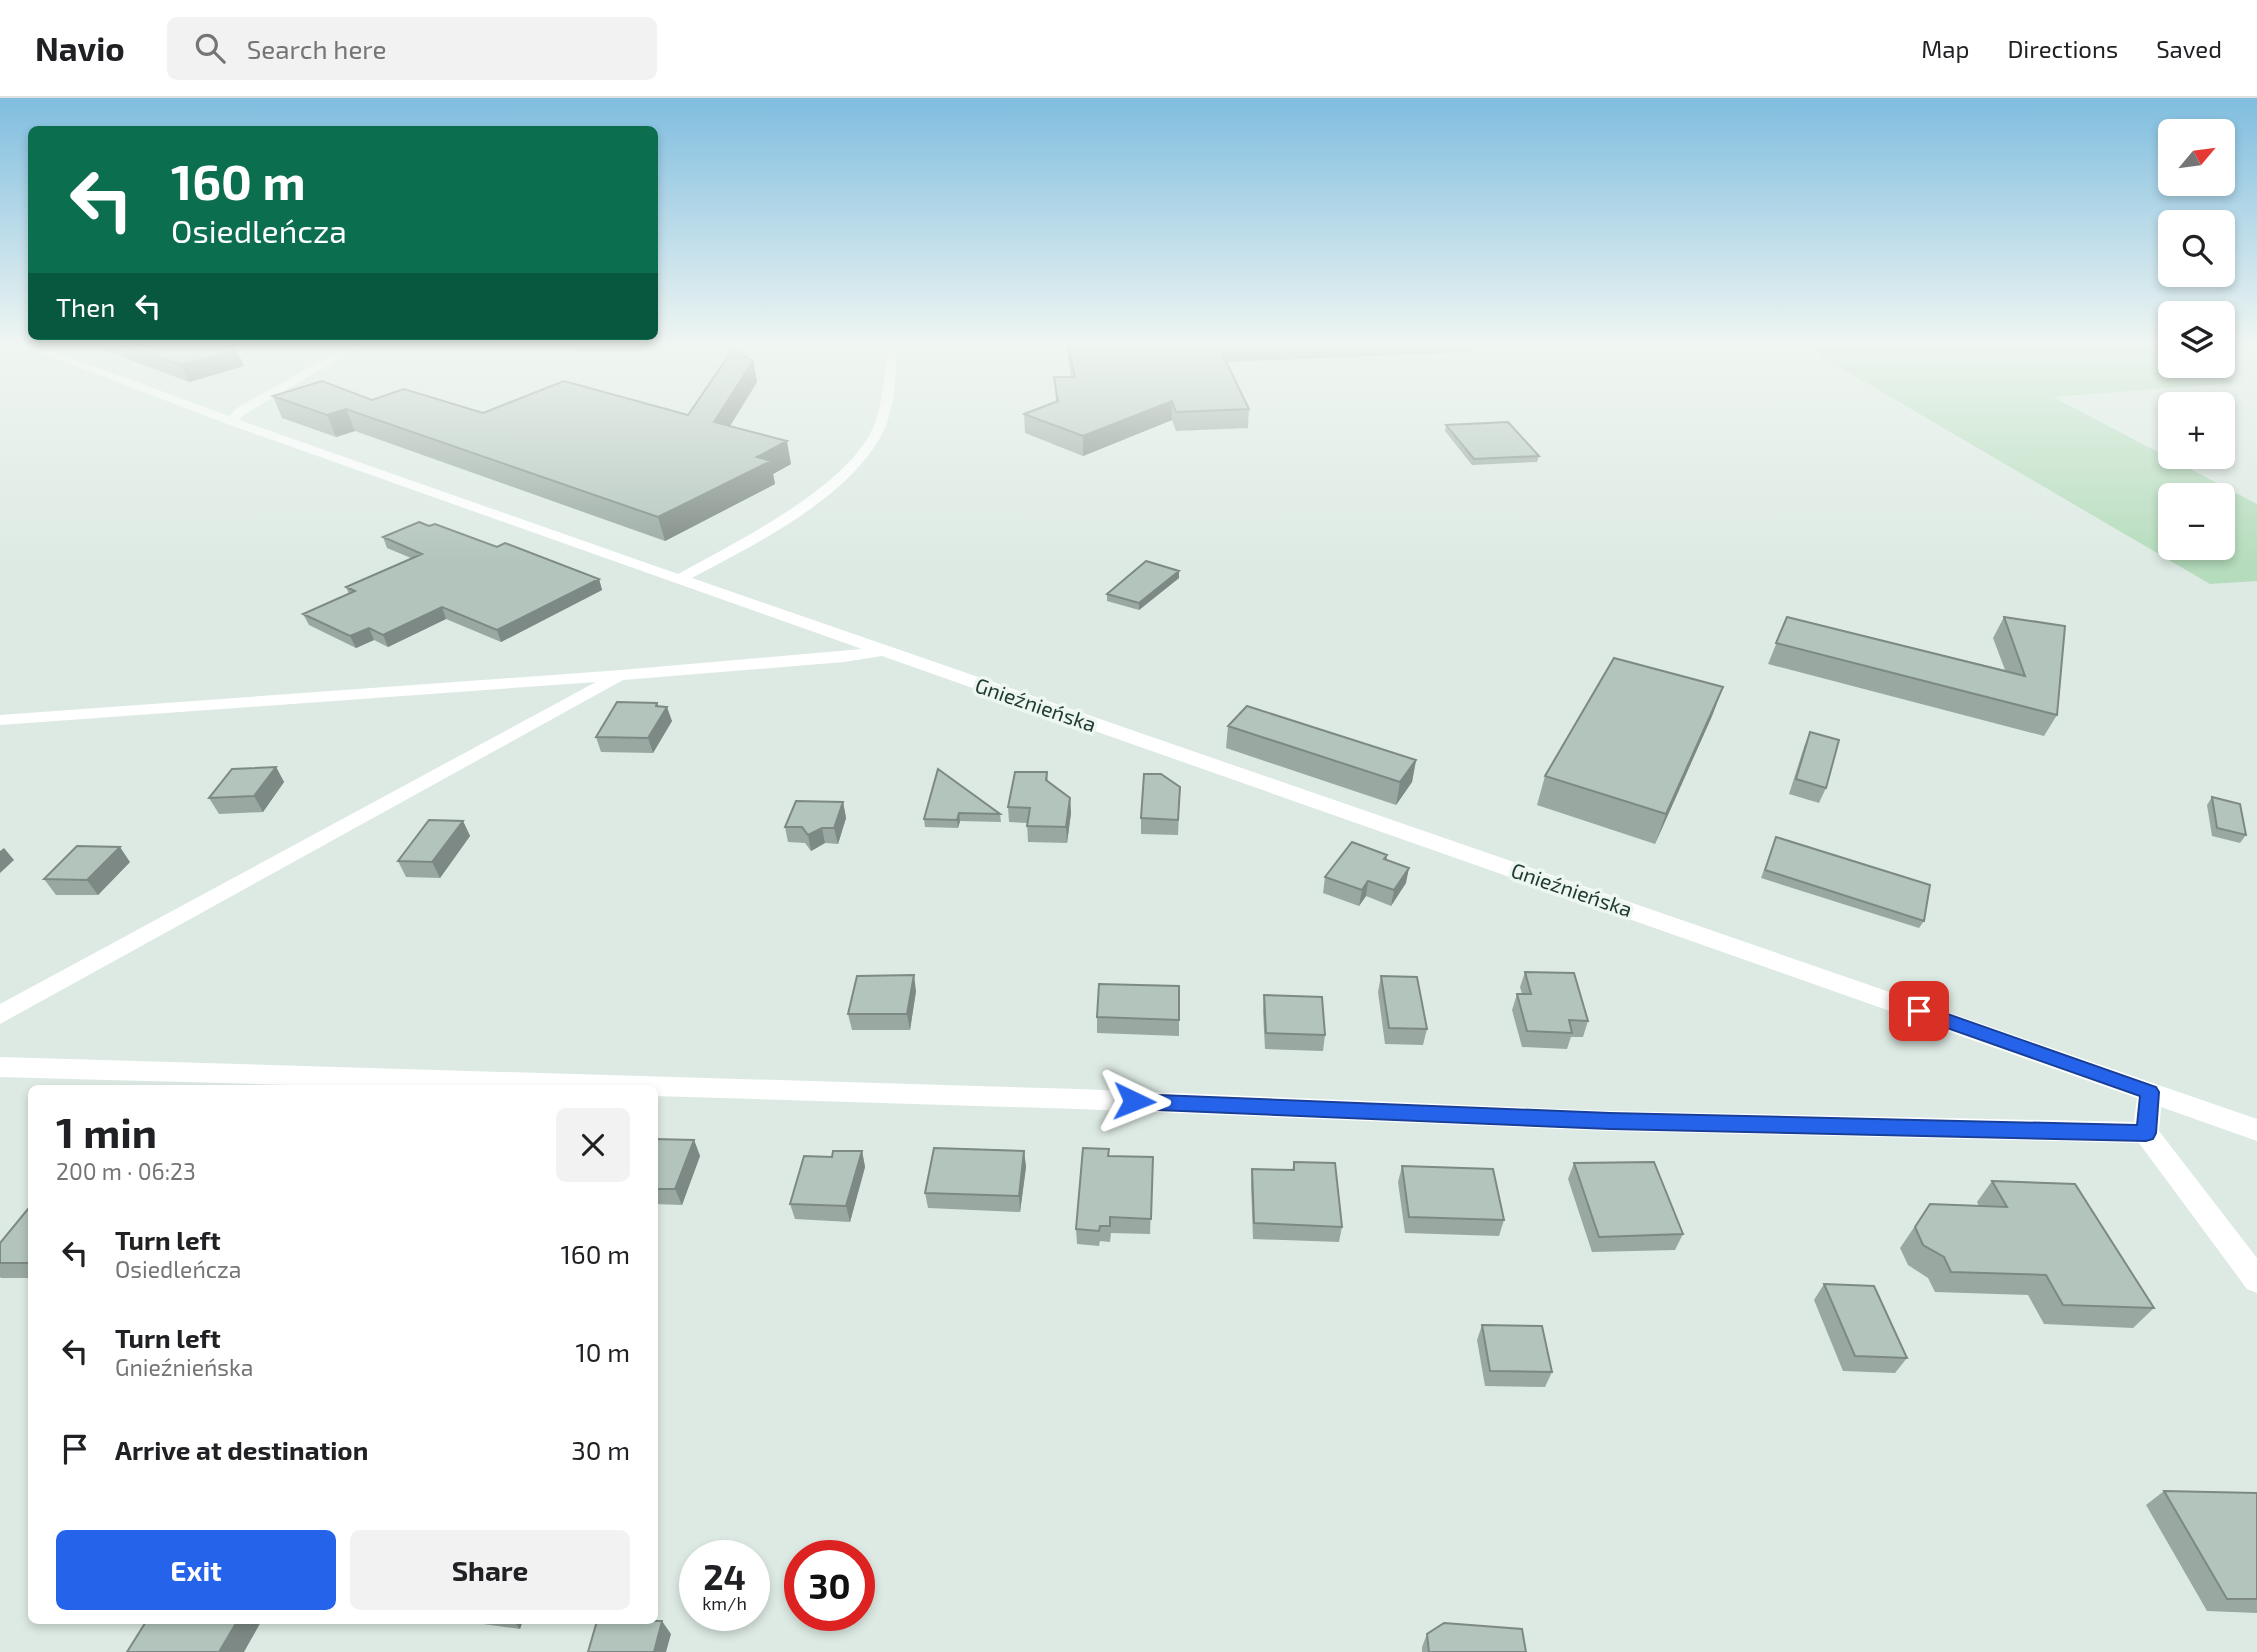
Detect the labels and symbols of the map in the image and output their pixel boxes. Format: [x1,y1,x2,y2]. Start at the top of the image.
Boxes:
north arrow [2158,119,2235,196]
street label: Gnieźnieńska [972,672,1100,736]
street label: Gnieźnieńska [1508,857,1636,921]
pin [1889,981,1949,1041]
position arrow [1097,1064,1171,1138]
speed limit sign: 30 [784,1540,875,1631]

